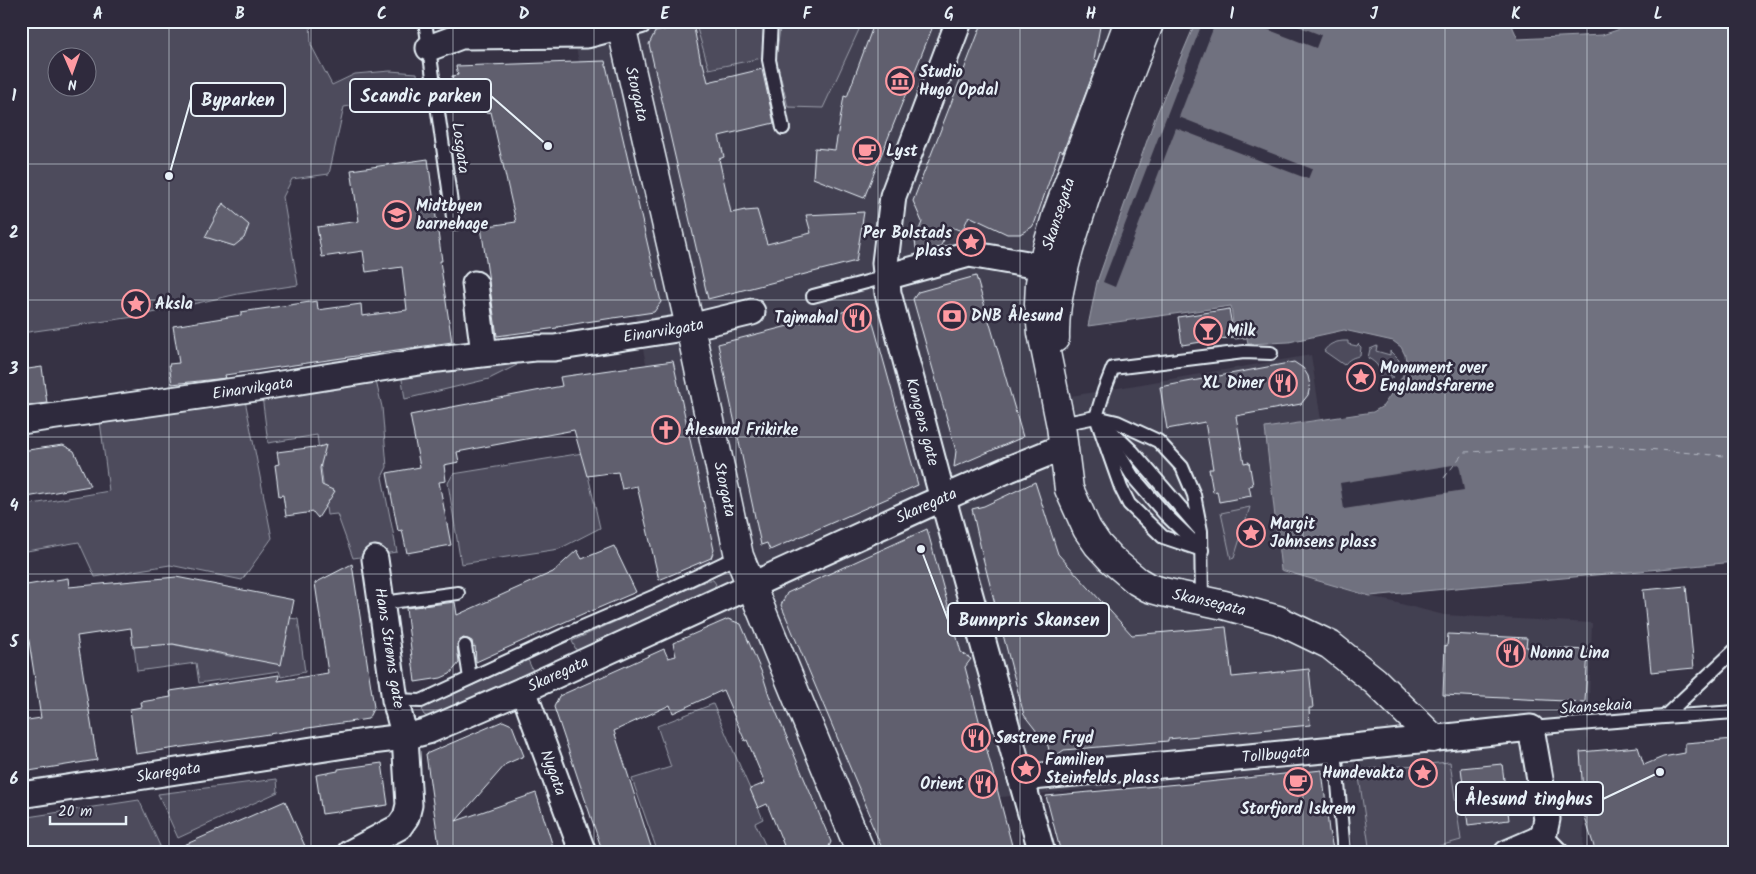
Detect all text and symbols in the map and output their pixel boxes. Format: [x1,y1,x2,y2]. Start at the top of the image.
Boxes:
text: A [93,2,103,27]
text: B [235,2,245,27]
text: C [377,2,387,27]
text: D [519,2,530,27]
text: E [661,2,671,27]
text: F [803,2,813,27]
text: G [944,2,954,27]
text: H [1086,2,1096,27]
text: I [1230,2,1235,27]
text: J [1370,2,1379,27]
text: K [1511,2,1521,27]
text: L [1654,2,1662,27]
north arrow [48,48,98,98]
place label: Studio Hugo Opdal [919,60,999,103]
street label: Storgata [618,64,655,124]
museum icon: Studio Hugo Opdal [885,66,915,96]
text: N [67,73,77,95]
callout: Scandic parken [350,79,491,112]
callout: Byparken [191,83,285,116]
text: Scandic parken [360,83,482,112]
text: 1 [12,84,17,109]
text: Byparken [201,87,275,116]
street label: Losgata [444,121,476,175]
cafe icon: Lyst [852,136,882,166]
place label: Lyst [886,139,919,164]
street label: Skansegata [1036,175,1082,253]
place label: Midtbyen barnehage [416,194,489,237]
school or university icon: Midtbyen barnehage [382,200,412,230]
text: 2 [9,221,19,246]
place label: Per Bolstads plass [863,221,953,264]
place icon: Per Bolstads plass [956,227,986,257]
place icon: Aksla [121,289,151,319]
place label: Aksla [155,292,193,317]
bank icon: DNB Ålesund [937,301,967,331]
restaurant icon: Tajmahal [842,303,872,333]
place label: DNB Ålesund [971,304,1063,329]
place label: Tajmahal [774,306,839,331]
street label: Einarvikgata [621,312,706,350]
bar icon: Milk [1193,316,1223,346]
place label: Milk [1227,319,1257,344]
place label: Monument over Englandsfarerne [1380,356,1494,399]
text: 3 [9,357,19,382]
place icon: Monument over Englandsfarerne [1346,362,1376,392]
restaurant icon: XL Diner [1268,368,1298,398]
street label: Einarvikgata [211,370,295,407]
place label: XL Diner [1201,371,1265,396]
street label: Kongens gate [899,375,946,469]
church icon: Ålesund Frikirke [651,415,681,445]
place label: Ålesund Frikirke [685,418,798,443]
street label: Storgata [707,459,743,519]
street label: Skaregata [891,481,961,530]
text: 4 [10,494,19,519]
place label: Margit Johnsens plass [1270,512,1377,555]
place icon: Margit Johnsens plass [1236,518,1266,548]
street label: Skansegata [1170,582,1249,623]
street label: Hans Strøms gate [367,586,411,710]
callout: Bunnpris Skansen [948,603,1109,636]
text: Bunnpris Skansen [958,607,1100,636]
text: 5 [9,630,20,655]
restaurant icon: Nonna Lina [1496,638,1526,668]
place label: Nonna Lina [1530,641,1609,666]
street label: Skaregata [523,649,593,699]
street label: Skansekaia [1559,692,1633,722]
restaurant icon: Søstrene Fryd [961,723,991,753]
place label: Søstrene Fryd [995,726,1094,751]
street label: Tollbugata [1241,739,1311,770]
street label: Nygata [534,746,573,799]
place label: Familien Steinfelds plass [1045,748,1160,791]
place icon: Familien Steinfelds plass [1011,754,1041,784]
street label: Skaregata [134,755,202,790]
place icon: Hundevakta [1408,758,1438,788]
place label: Hundevakta [1322,761,1404,786]
text: 6 [10,767,19,792]
cafe icon: Storfjord Iskrem [1283,767,1313,797]
restaurant icon: Orient [968,769,998,799]
place label: Orient [920,772,965,797]
callout: Ålesund tinghus [1456,782,1603,815]
text: Ålesund tinghus [1465,786,1593,815]
scale bar [50,794,126,826]
place label: Storfjord Iskrem [1240,797,1356,822]
text: 20 m [58,800,92,824]

